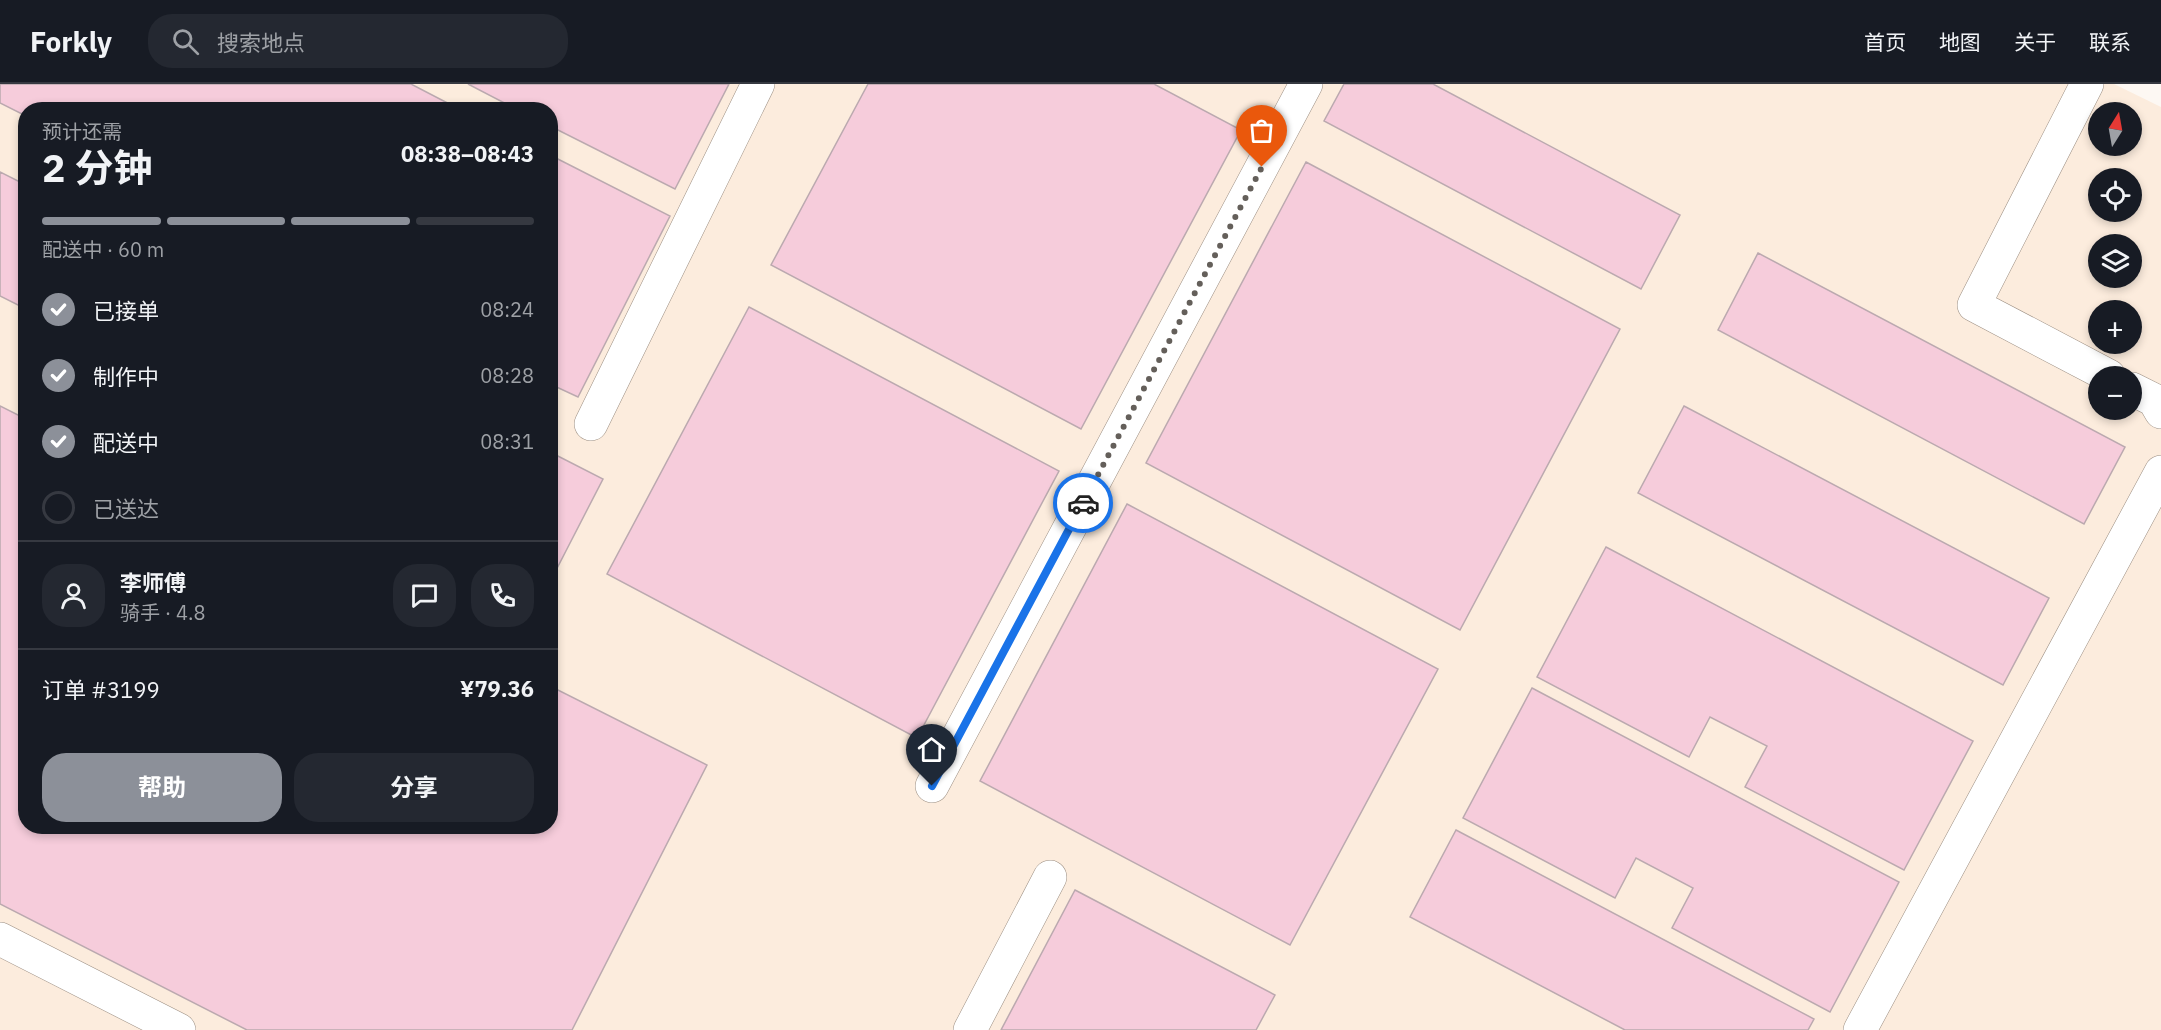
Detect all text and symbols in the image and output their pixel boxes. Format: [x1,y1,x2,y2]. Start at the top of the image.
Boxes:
search box [148,14,568,68]
text: Forkly [30,23,112,60]
icon: search [169,25,202,58]
text: 搜索地点 [217,28,305,57]
text: 首页 [1864,28,1906,56]
text: 地图 [1939,28,1981,56]
text: 关于 [2014,28,2056,56]
text: 联系 [2089,28,2131,56]
north arrow [2088,102,2142,156]
map controls [2088,102,2142,420]
pin [1236,105,1287,167]
icon: bag [1245,114,1278,147]
text: 预计还需 [42,118,122,145]
text: 08:38–08:43 [401,139,534,168]
text: 2 分钟 [42,142,153,193]
button: locate [2088,168,2142,222]
button: layers [2088,234,2142,288]
text: 配送中 · 60 m [42,236,164,263]
icon: check [42,293,75,326]
text: 已接单 [93,296,159,325]
text: 08:24 [480,296,534,323]
button: + [2088,300,2142,354]
icon: check [42,359,75,392]
text: 制作中 [93,362,159,391]
text: 08:28 [480,362,534,389]
button: − [2088,366,2142,420]
icon: check [42,425,75,458]
text: 配送中 [93,428,159,457]
text: 08:31 [480,428,534,455]
courier [1053,473,1113,533]
icon: car [1067,487,1100,520]
text: 已送达 [93,494,159,523]
button: person [42,564,105,627]
button: chat [393,564,456,627]
button: phone [471,564,534,627]
text: 李师傅 [120,568,186,597]
text: 骑手 · 4.8 [120,599,205,626]
text: ¥79.36 [460,674,534,703]
text: 订单 #3199 [42,675,160,704]
pin [906,724,957,786]
icon: home [915,733,948,766]
button: 帮助 [42,753,282,822]
button: 分享 [294,753,534,822]

